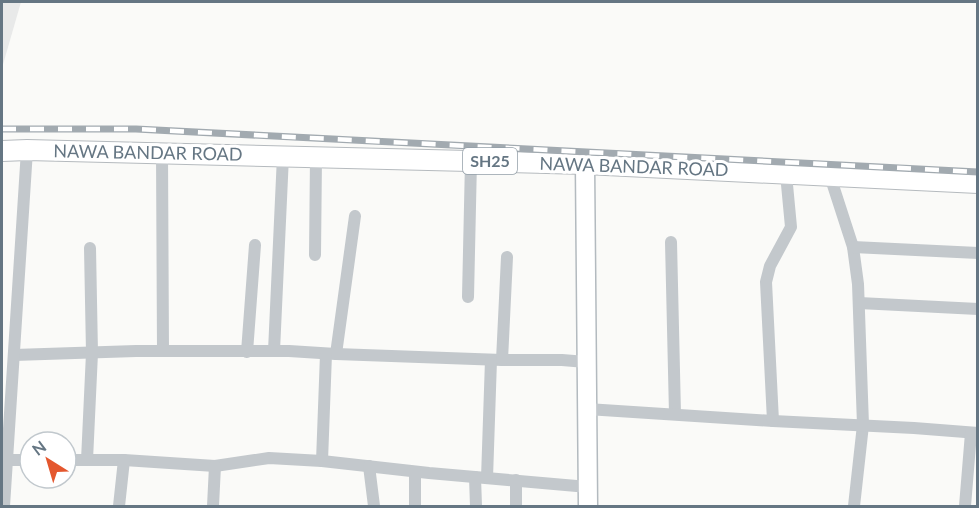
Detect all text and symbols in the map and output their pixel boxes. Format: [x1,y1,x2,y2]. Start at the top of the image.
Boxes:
street label: NAWA BANDAR ROAD [53,139,243,165]
road number: SH25 [463,148,517,174]
street label: NAWA BANDAR ROAD [539,152,729,180]
north arrow [18,430,78,490]
text: N [28,436,49,459]

